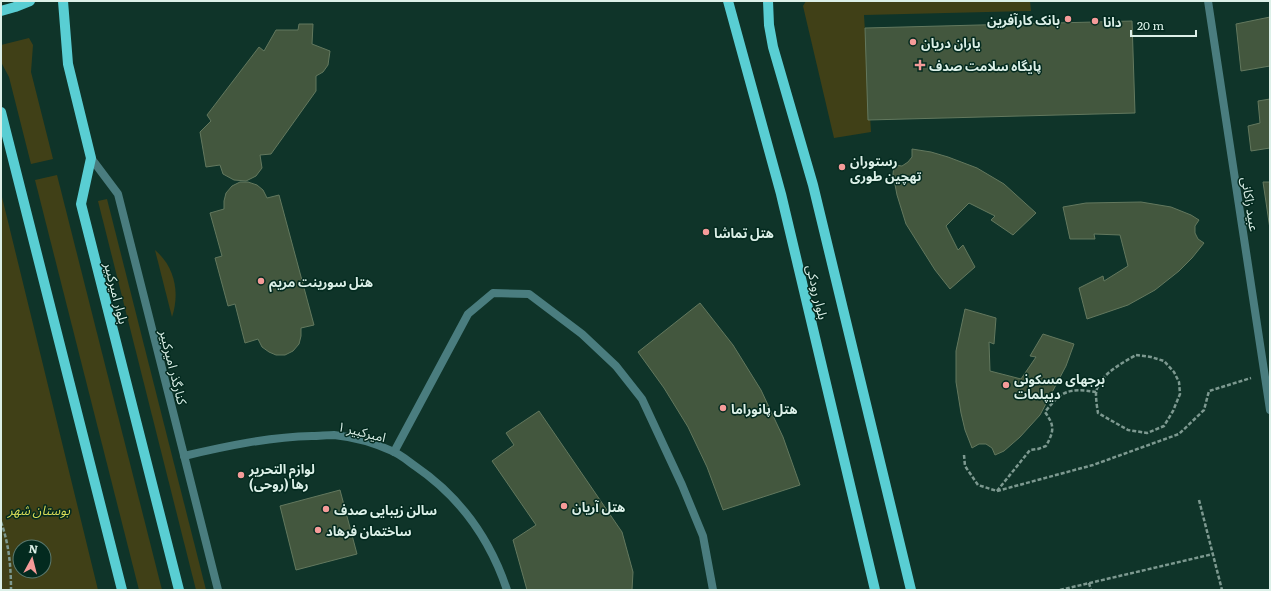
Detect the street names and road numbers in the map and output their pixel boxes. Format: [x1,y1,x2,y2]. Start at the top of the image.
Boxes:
street label: عبید زاکانی [1237,175,1265,233]
street label: بلوار امیرکبیر [100,259,134,326]
street label: بلوار رودکی [802,263,834,321]
street label: کنارگذر امیرکبیر [155,327,193,407]
street label: امیرکبیر ۱ [336,416,388,446]

